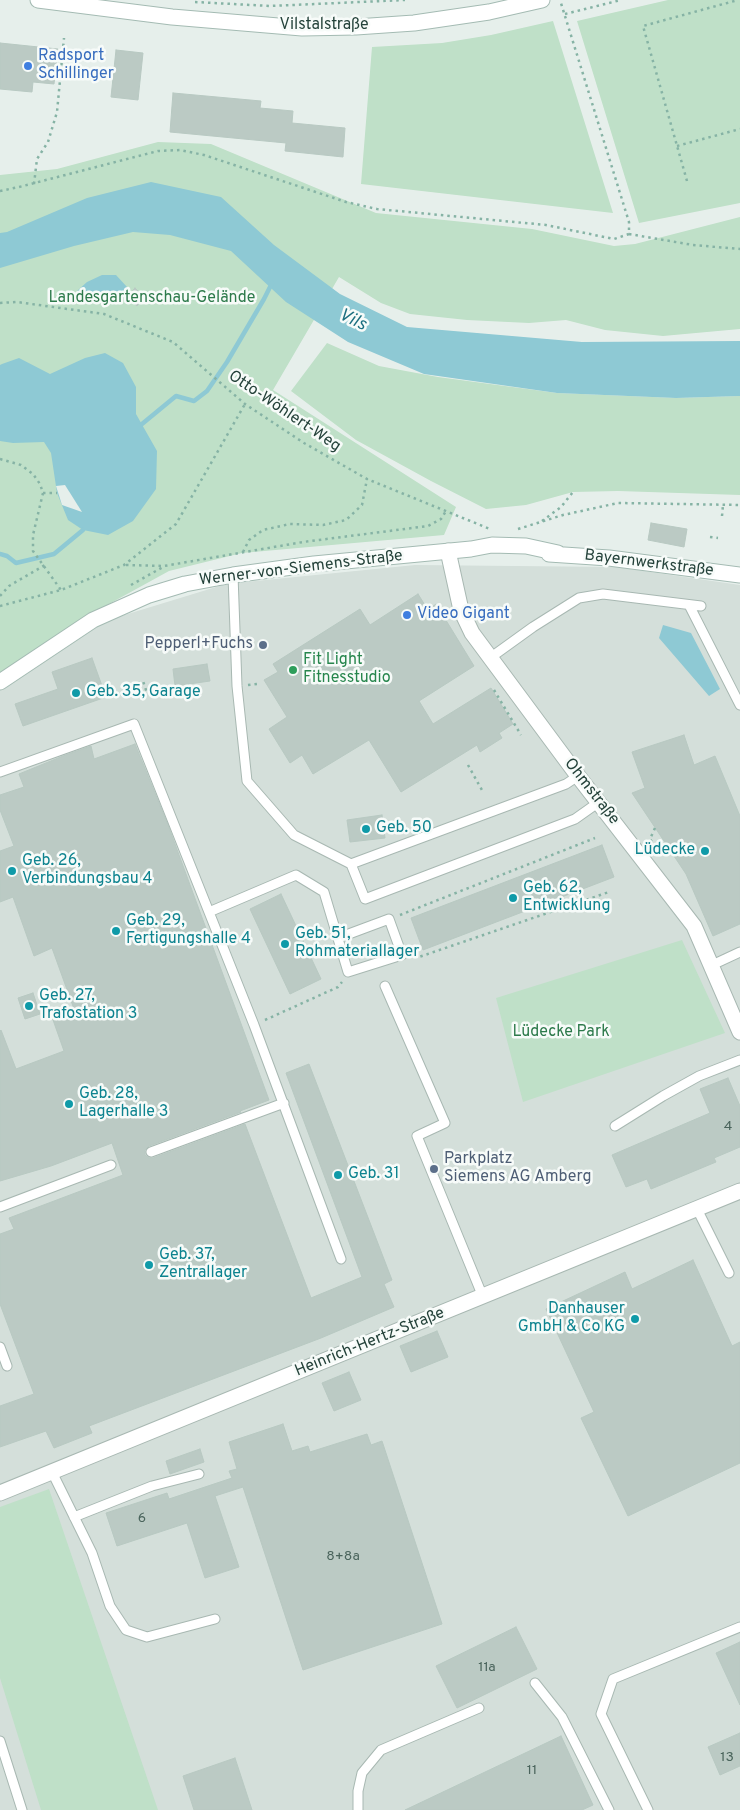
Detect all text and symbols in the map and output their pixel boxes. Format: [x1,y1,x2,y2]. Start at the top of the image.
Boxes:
street label: Vilstalstraße [279,16,369,36]
place label: Radsport Schillinger [38,47,114,85]
marker: Radsport Schillinger [22,60,34,72]
park label: Landesgartenschau-Gelände [49,289,255,309]
water label: Vils [335,305,369,337]
street label: Otto-Wöhlert-Weg [224,367,344,457]
street label: Werner-von-Siemens-Straße [198,547,404,591]
street label: Bayernwerkstraße [583,547,715,581]
place label: Video Gigant [417,605,510,625]
marker: Video Gigant [401,609,413,621]
place label: Pepperl+Fuchs [145,635,253,655]
marker: Pepperl+Fuchs [257,639,269,651]
place label: Fit Light Fitnesstudio [303,651,391,689]
marker: Fit Light Fitnesstudio [287,664,299,676]
place label: Geb. 35, Garage [86,683,201,703]
marker: Geb. 35, Garage [70,687,82,699]
street label: Ohmstraße [559,755,623,829]
place label: Geb. 50 [376,819,432,839]
marker: Geb. 50 [360,823,372,835]
place label: Lüdecke [635,841,695,861]
marker: Lüdecke [699,845,711,857]
place label: Geb. 26, Verbindungsbau 4 [22,852,152,890]
marker: Geb. 26, Verbindungsbau 4 [6,865,18,877]
place label: Geb. 62, Entwicklung [523,879,611,917]
marker: Geb. 62, Entwicklung [507,892,519,904]
place label: Geb. 29, Fertigungshalle 4 [126,912,251,950]
marker: Geb. 29, Fertigungshalle 4 [110,925,122,937]
place label: Geb. 51, Rohmateriallager [295,925,419,963]
marker: Geb. 51, Rohmateriallager [279,938,291,950]
place label: Geb. 27, Trafostation 3 [39,987,137,1025]
marker: Geb. 27, Trafostation 3 [23,1000,35,1012]
park label: Lüdecke Park [512,1023,610,1043]
place label: Geb. 28, Lagerhalle 3 [79,1085,168,1123]
marker: Geb. 28, Lagerhalle 3 [63,1098,75,1110]
house number: 4 [724,1119,732,1135]
place label: Parkplatz Siemens AG Amberg [444,1150,591,1188]
marker: Parkplatz Siemens AG Amberg [428,1163,440,1175]
place label: Geb. 31 [348,1165,399,1185]
marker: Geb. 31 [332,1169,344,1181]
place label: Geb. 37, Zentrallager [159,1246,247,1284]
marker: Geb. 37, Zentrallager [143,1259,155,1271]
place label: Danhauser GmbH & Co KG [518,1300,625,1338]
street label: Heinrich-Hertz-Straße [292,1304,448,1382]
marker: Danhauser GmbH & Co KG [629,1313,641,1325]
house number: 6 [138,1511,146,1527]
house number: 8+8a [326,1549,360,1565]
house number: 11a [478,1660,496,1676]
house number: 13 [720,1750,734,1766]
house number: 11 [527,1763,537,1779]

